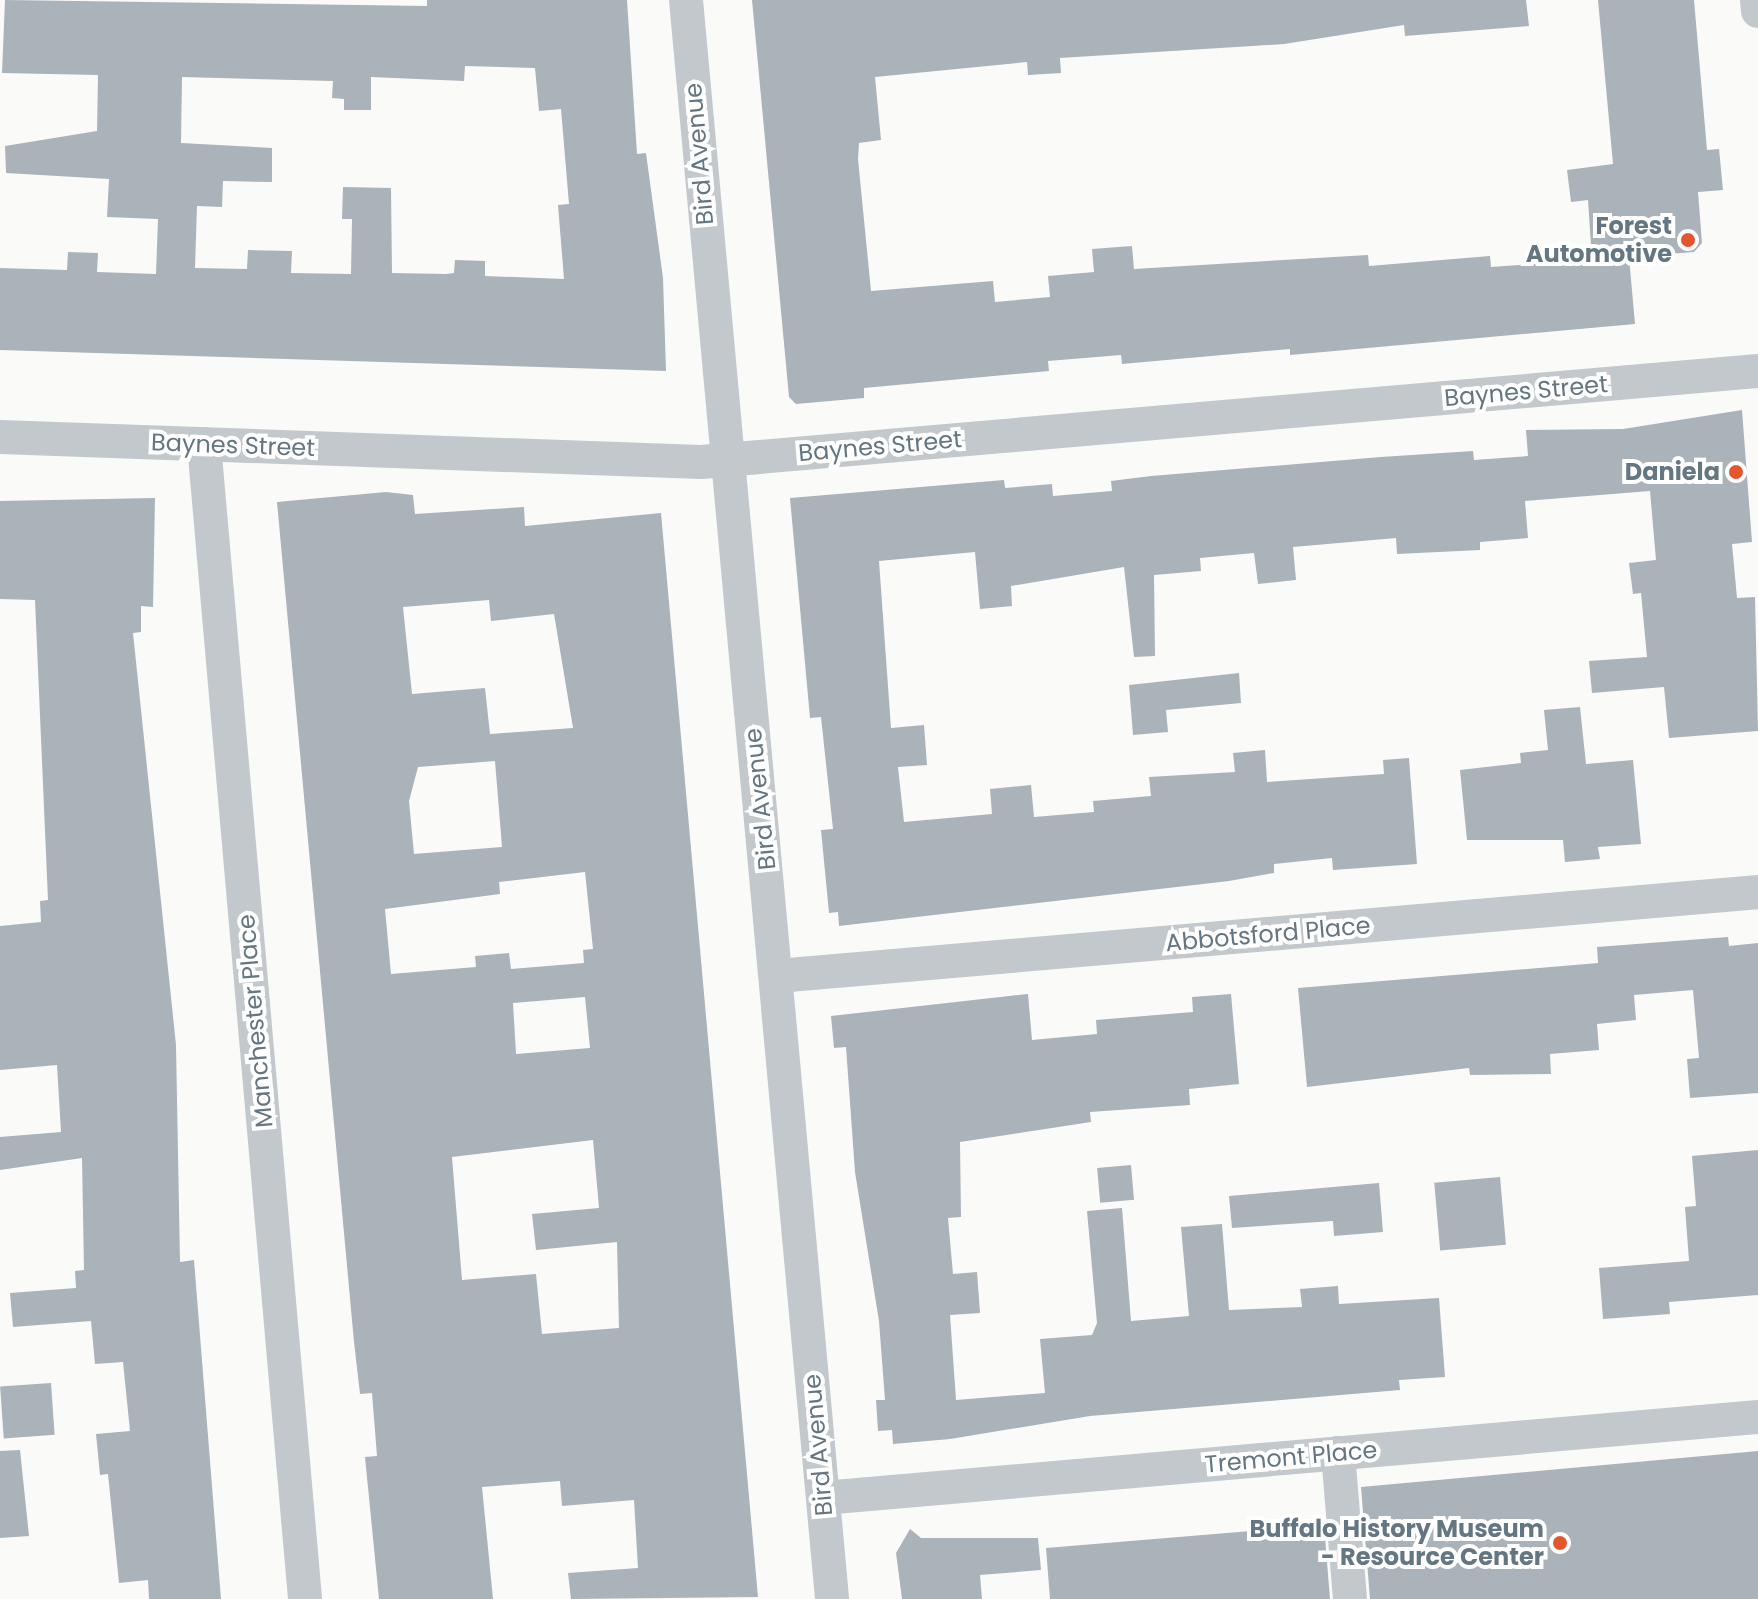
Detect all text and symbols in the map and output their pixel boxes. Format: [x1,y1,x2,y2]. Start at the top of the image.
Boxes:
street label: Bird Avenue [678,82,720,226]
place label: Forest Automotive [1526,212,1672,268]
marker: Forest Automotive [1679,231,1697,249]
street label: Baynes Street [1443,370,1609,412]
street label: Baynes Street [797,425,963,467]
street label: Baynes Street [151,428,315,462]
place label: Daniela [1625,458,1720,486]
marker: Daniela [1727,463,1745,481]
street label: Bird Avenue [738,727,782,871]
street label: Abbotsford Place [1164,911,1372,957]
street label: Manchester Place [231,913,279,1129]
street label: Bird Avenue [797,1373,839,1517]
street label: Tremont Place [1204,1435,1378,1479]
place label: Buffalo History Museum - Resource Center [1249,1515,1544,1571]
marker: Buffalo History Museum - Resource Center [1551,1534,1569,1552]

